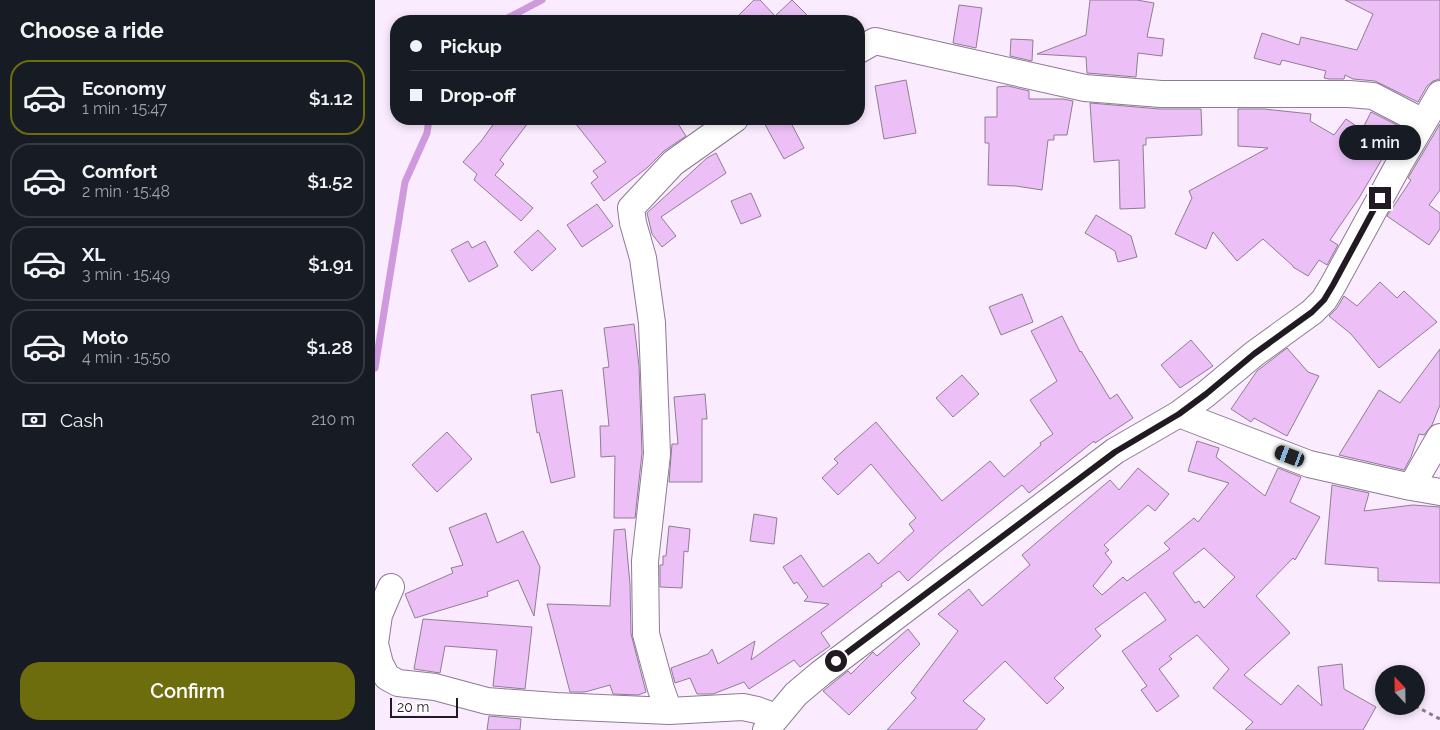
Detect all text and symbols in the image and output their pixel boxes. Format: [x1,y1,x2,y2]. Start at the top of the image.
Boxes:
text: Choose a ride [20,17,164,43]
text: Pickup [440,35,502,57]
icon: car [22,75,67,120]
text: Economy [82,77,166,99]
text: Drop-off [440,84,516,106]
text: $1.12 [309,87,353,109]
text: 1 min · 15:47 [82,99,167,118]
callout: 1 min [1339,126,1421,160]
text: 1 min [1360,133,1400,152]
icon: car [22,158,67,203]
text: Comfort [82,160,157,182]
text: $1.52 [307,170,353,192]
text: 2 min · 15:48 [82,182,170,201]
route end [1369,187,1391,209]
icon: car [22,241,67,286]
text: XL [82,243,105,265]
text: $1.91 [308,253,353,275]
text: 3 min · 15:49 [82,265,170,284]
icon: car [22,324,67,369]
text: Moto [82,326,128,348]
text: $1.28 [306,336,353,358]
text: 4 min · 15:50 [82,348,171,367]
icon: cash [20,406,48,434]
text: Cash [60,409,104,431]
text: 210 m [311,410,355,429]
car [1273,444,1306,468]
route start [825,650,847,672]
button: Confirm [20,662,355,720]
north arrow [1375,665,1425,715]
map controls [1375,665,1425,715]
scale bar [390,695,457,718]
text: 20 m [397,699,429,715]

